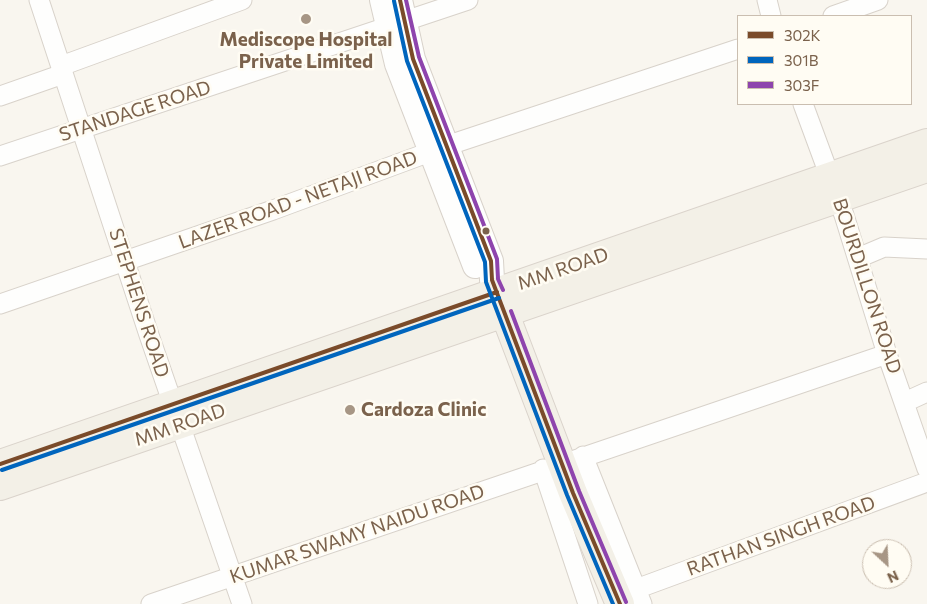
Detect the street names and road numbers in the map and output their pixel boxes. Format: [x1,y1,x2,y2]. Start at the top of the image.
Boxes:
street label: STANDAGE ROAD [56,76,214,146]
street label: LAZER ROAD - NETAJI ROAD [176,146,420,254]
street label: BOURDILLON ROAD [828,195,906,377]
street label: STEPHENS ROAD [104,226,174,380]
street label: MM ROAD [515,243,611,295]
street label: MM ROAD [132,399,228,451]
street label: KUMAR SWAMY NAIDU ROAD [227,480,487,588]
street label: RATHAN SINGH ROAD [684,491,878,581]

